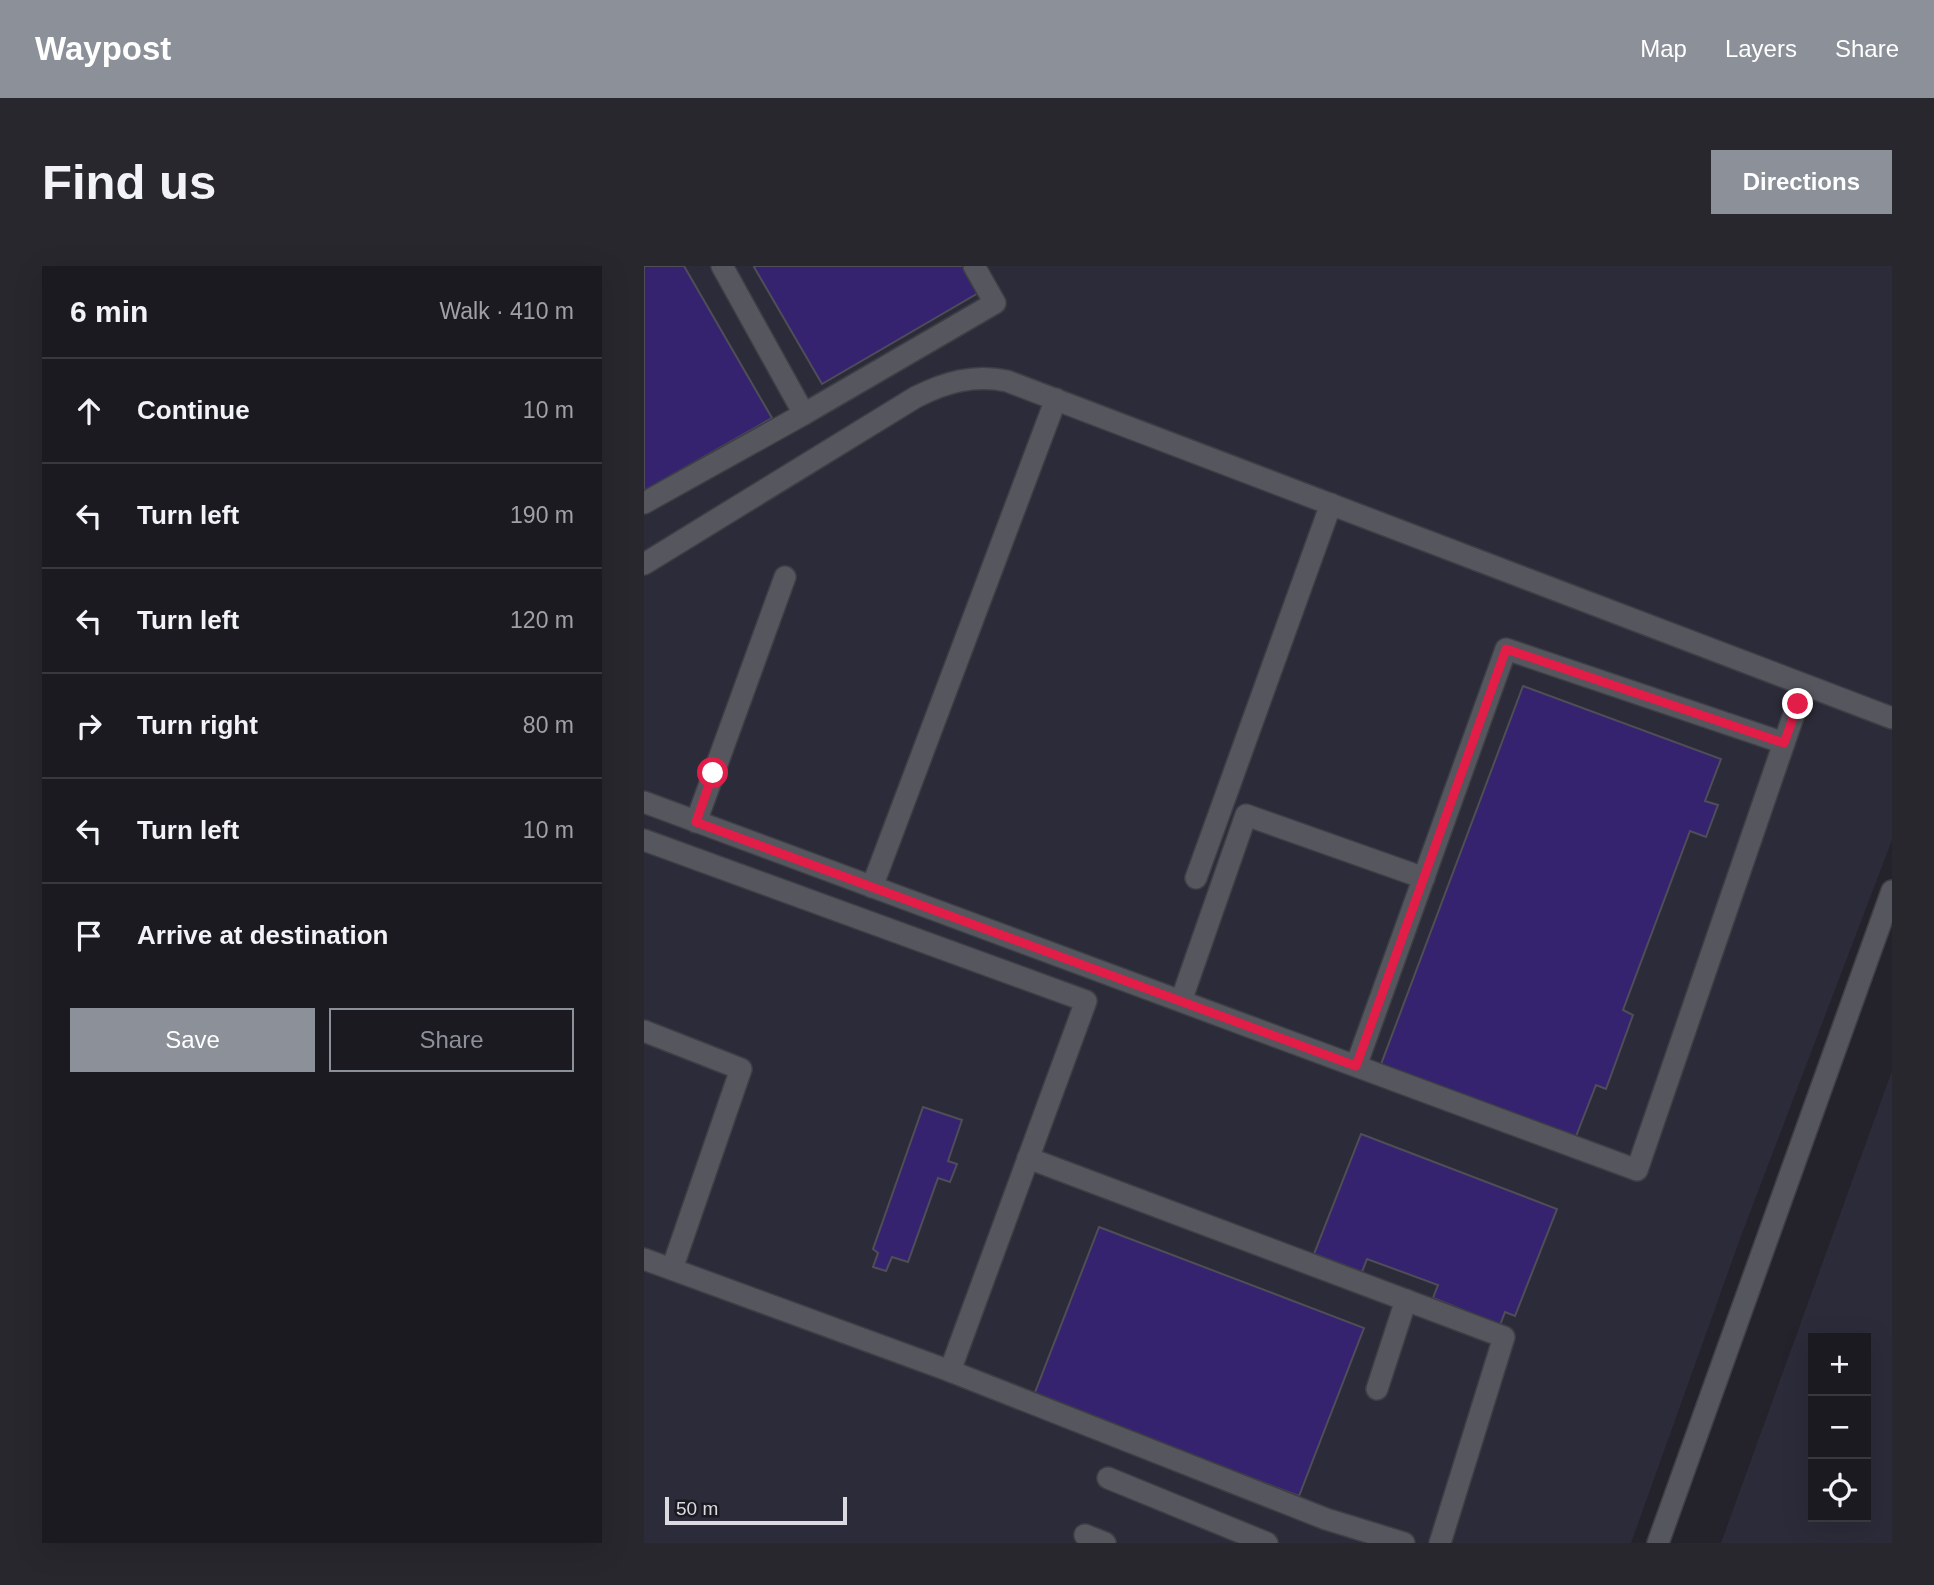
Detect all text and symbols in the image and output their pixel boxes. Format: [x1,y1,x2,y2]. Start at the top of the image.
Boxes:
text: Waypost [35,30,171,67]
text: Map [1640,35,1687,62]
text: Layers [1725,35,1797,62]
text: Share [1835,35,1899,62]
button: Directions [1711,150,1892,214]
text: Find us [42,155,216,209]
text: 6 min [70,295,148,328]
text: Walk · 410 m [439,298,574,324]
icon: ahead [70,392,108,430]
text: Continue [137,395,250,425]
text: 10 m [523,397,574,423]
icon: left [70,497,108,535]
text: Turn left [137,500,239,530]
text: 190 m [510,502,574,528]
icon: left [70,602,108,640]
text: Turn left [137,605,239,635]
text: 120 m [510,607,574,633]
route end [1782,688,1813,719]
icon: right [70,707,108,745]
text: Turn right [137,710,258,740]
text: 80 m [523,712,574,738]
route start [697,757,728,788]
icon: left [70,812,108,850]
text: Turn left [137,815,239,845]
text: 10 m [523,817,574,843]
icon: arrive [70,917,108,955]
text: Arrive at destination [137,920,388,950]
button: Save [70,1008,315,1072]
button: Share [329,1008,574,1072]
map controls [1808,1333,1871,1522]
button: + [1808,1333,1871,1396]
button: − [1808,1396,1871,1459]
button: locate [1808,1459,1871,1522]
scale bar [665,1494,847,1526]
text: 50 m [676,1498,718,1519]

